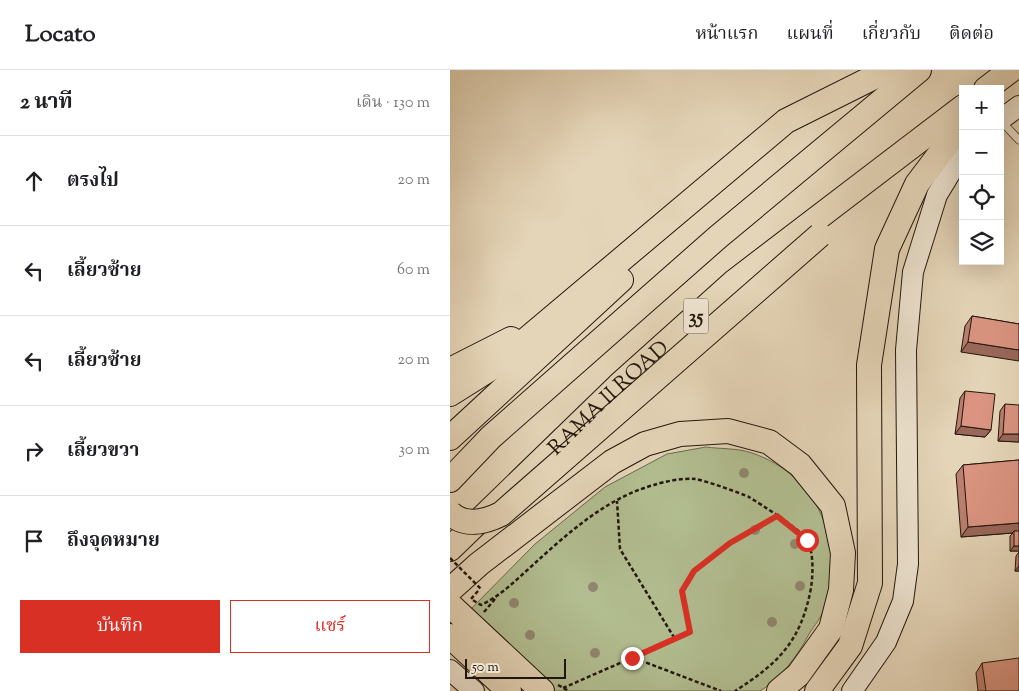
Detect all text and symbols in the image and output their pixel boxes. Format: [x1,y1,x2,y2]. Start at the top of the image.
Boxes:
text: Locato [25,18,96,52]
text: หน้าแรก [695,22,758,48]
text: แผนที่ [786,22,834,48]
text: เกี่ยวกับ [862,22,921,48]
text: ติดต่อ [949,22,994,48]
map controls [959,85,1004,265]
button: + [959,85,1004,130]
text: 2 นาที [20,88,73,118]
text: เดิน · 130 m [356,92,430,115]
button: − [959,130,1004,175]
icon: ahead [20,167,48,195]
text: ตรงไป [67,168,119,195]
text: 20 m [397,169,430,192]
button: locate [959,175,1004,220]
button: layers [959,220,1004,265]
icon: left [20,257,48,285]
text: เลี้ยวซ้าย [67,258,141,285]
text: 60 m [397,259,430,282]
road number: 35 [684,298,708,334]
street label: RAMA II ROAD [542,334,676,463]
icon: left [20,347,48,375]
text: เลี้ยวซ้าย [67,348,141,375]
text: 20 m [397,349,430,372]
icon: right [20,437,48,465]
text: เลี้ยวขวา [67,438,139,465]
text: 30 m [399,439,430,462]
icon: arrive [20,527,48,555]
text: ถึงจุดหมาย [67,528,160,555]
route start [796,529,819,552]
button: บันทึก [20,600,220,653]
button: แชร์ [230,600,430,653]
route end [621,647,644,670]
scale bar [465,656,566,679]
text: 50 m [472,658,499,678]

